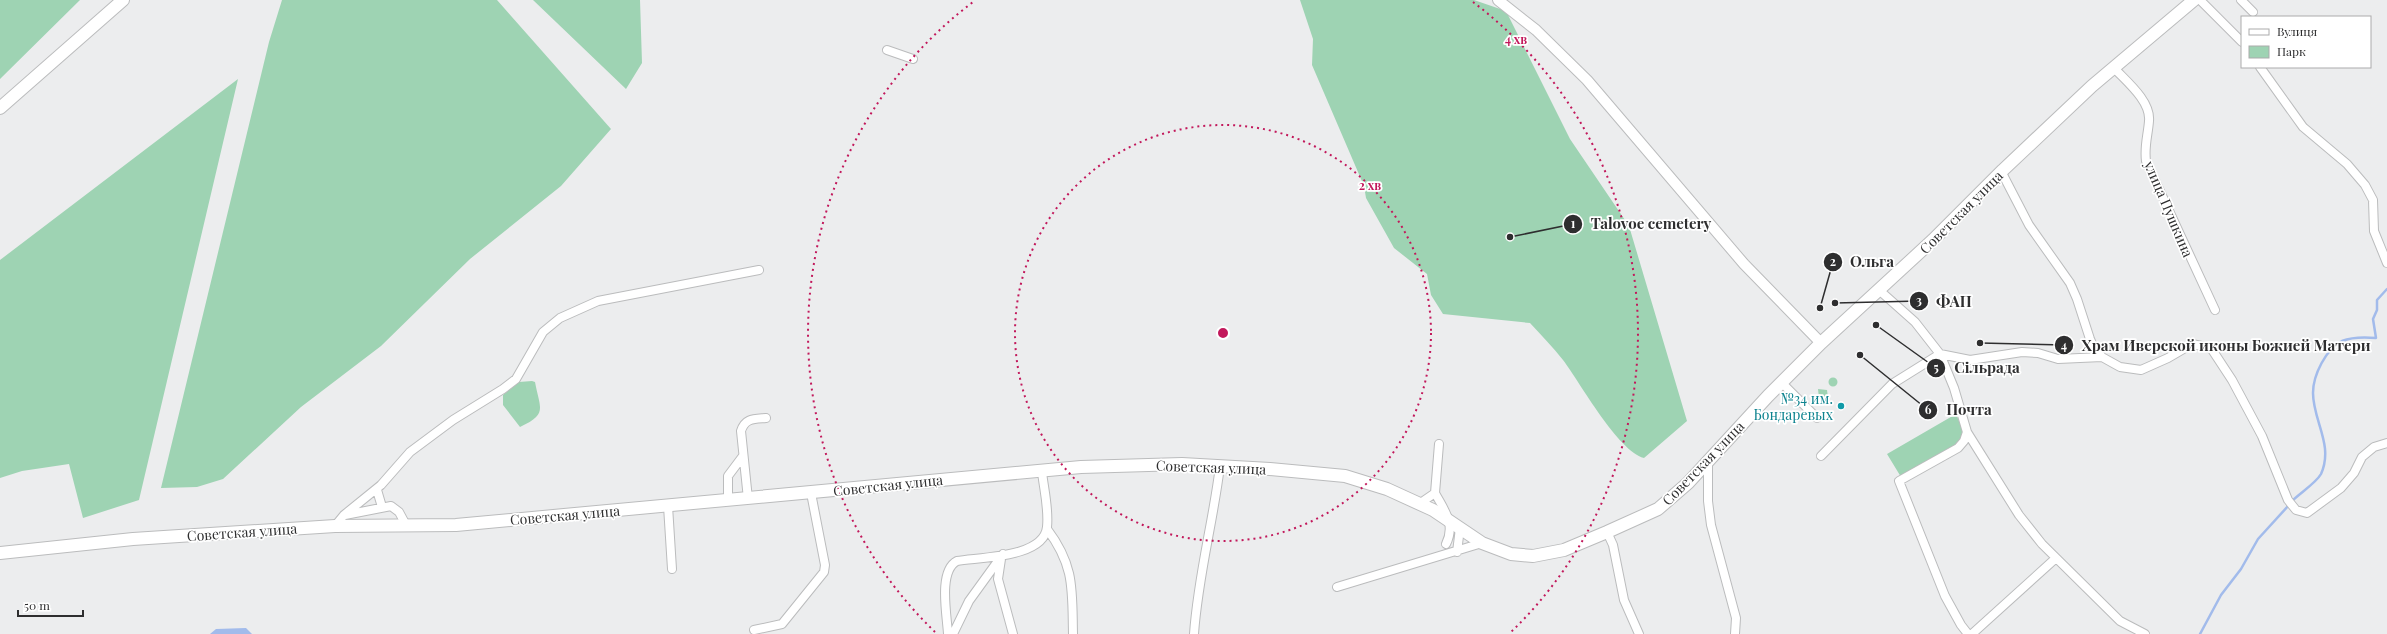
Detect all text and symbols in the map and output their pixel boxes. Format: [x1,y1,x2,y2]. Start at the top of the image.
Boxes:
legend [2241,16,2371,68]
text: Вулиця [2277,23,2318,39]
text: 4 хв [1505,31,1527,47]
text: Парк [2277,43,2306,59]
street label: улица Пушкина [2140,157,2198,260]
street label: Советская улица [1915,166,2007,258]
text: 2 хв [1359,177,1381,193]
callout: Talovoe cemetery [1563,210,1719,237]
text: Talovoe cemetery [1591,213,1712,233]
text: 1 [1571,215,1576,231]
callout: Ольга [1823,248,1902,275]
text: Ольга [1850,251,1894,271]
text: 2 [1830,253,1836,269]
callout: ФАП [1909,288,1980,315]
text: ФАП [1936,291,1972,311]
text: 3 [1916,292,1922,308]
centre of rings [1216,326,1230,340]
callout: Храм Иверской иконы Божией Матери [2054,332,2379,359]
text: Храм Иверской иконы Божией Матери [2082,335,2371,355]
text: 4 [2061,337,2067,353]
callout: Сільрада [1926,354,2027,381]
text: Сільрада [1954,357,2020,377]
text: 5 [1933,359,1939,375]
place label: №34 им. Бондаревых [1753,389,1834,424]
callout: Почта [1918,396,1999,423]
text: Почта [1946,399,1992,419]
marker: №34 им. Бондаревых [1836,401,1846,411]
text: 6 [1925,401,1932,417]
street label: Советская улица [1658,417,1748,509]
street label: Советская улица [1156,456,1267,478]
street label: Советская улица [832,470,944,500]
street label: Советская улица [509,501,621,529]
street label: Советская улица [186,519,298,545]
scale bar [18,592,83,618]
text: 50 m [24,597,50,613]

